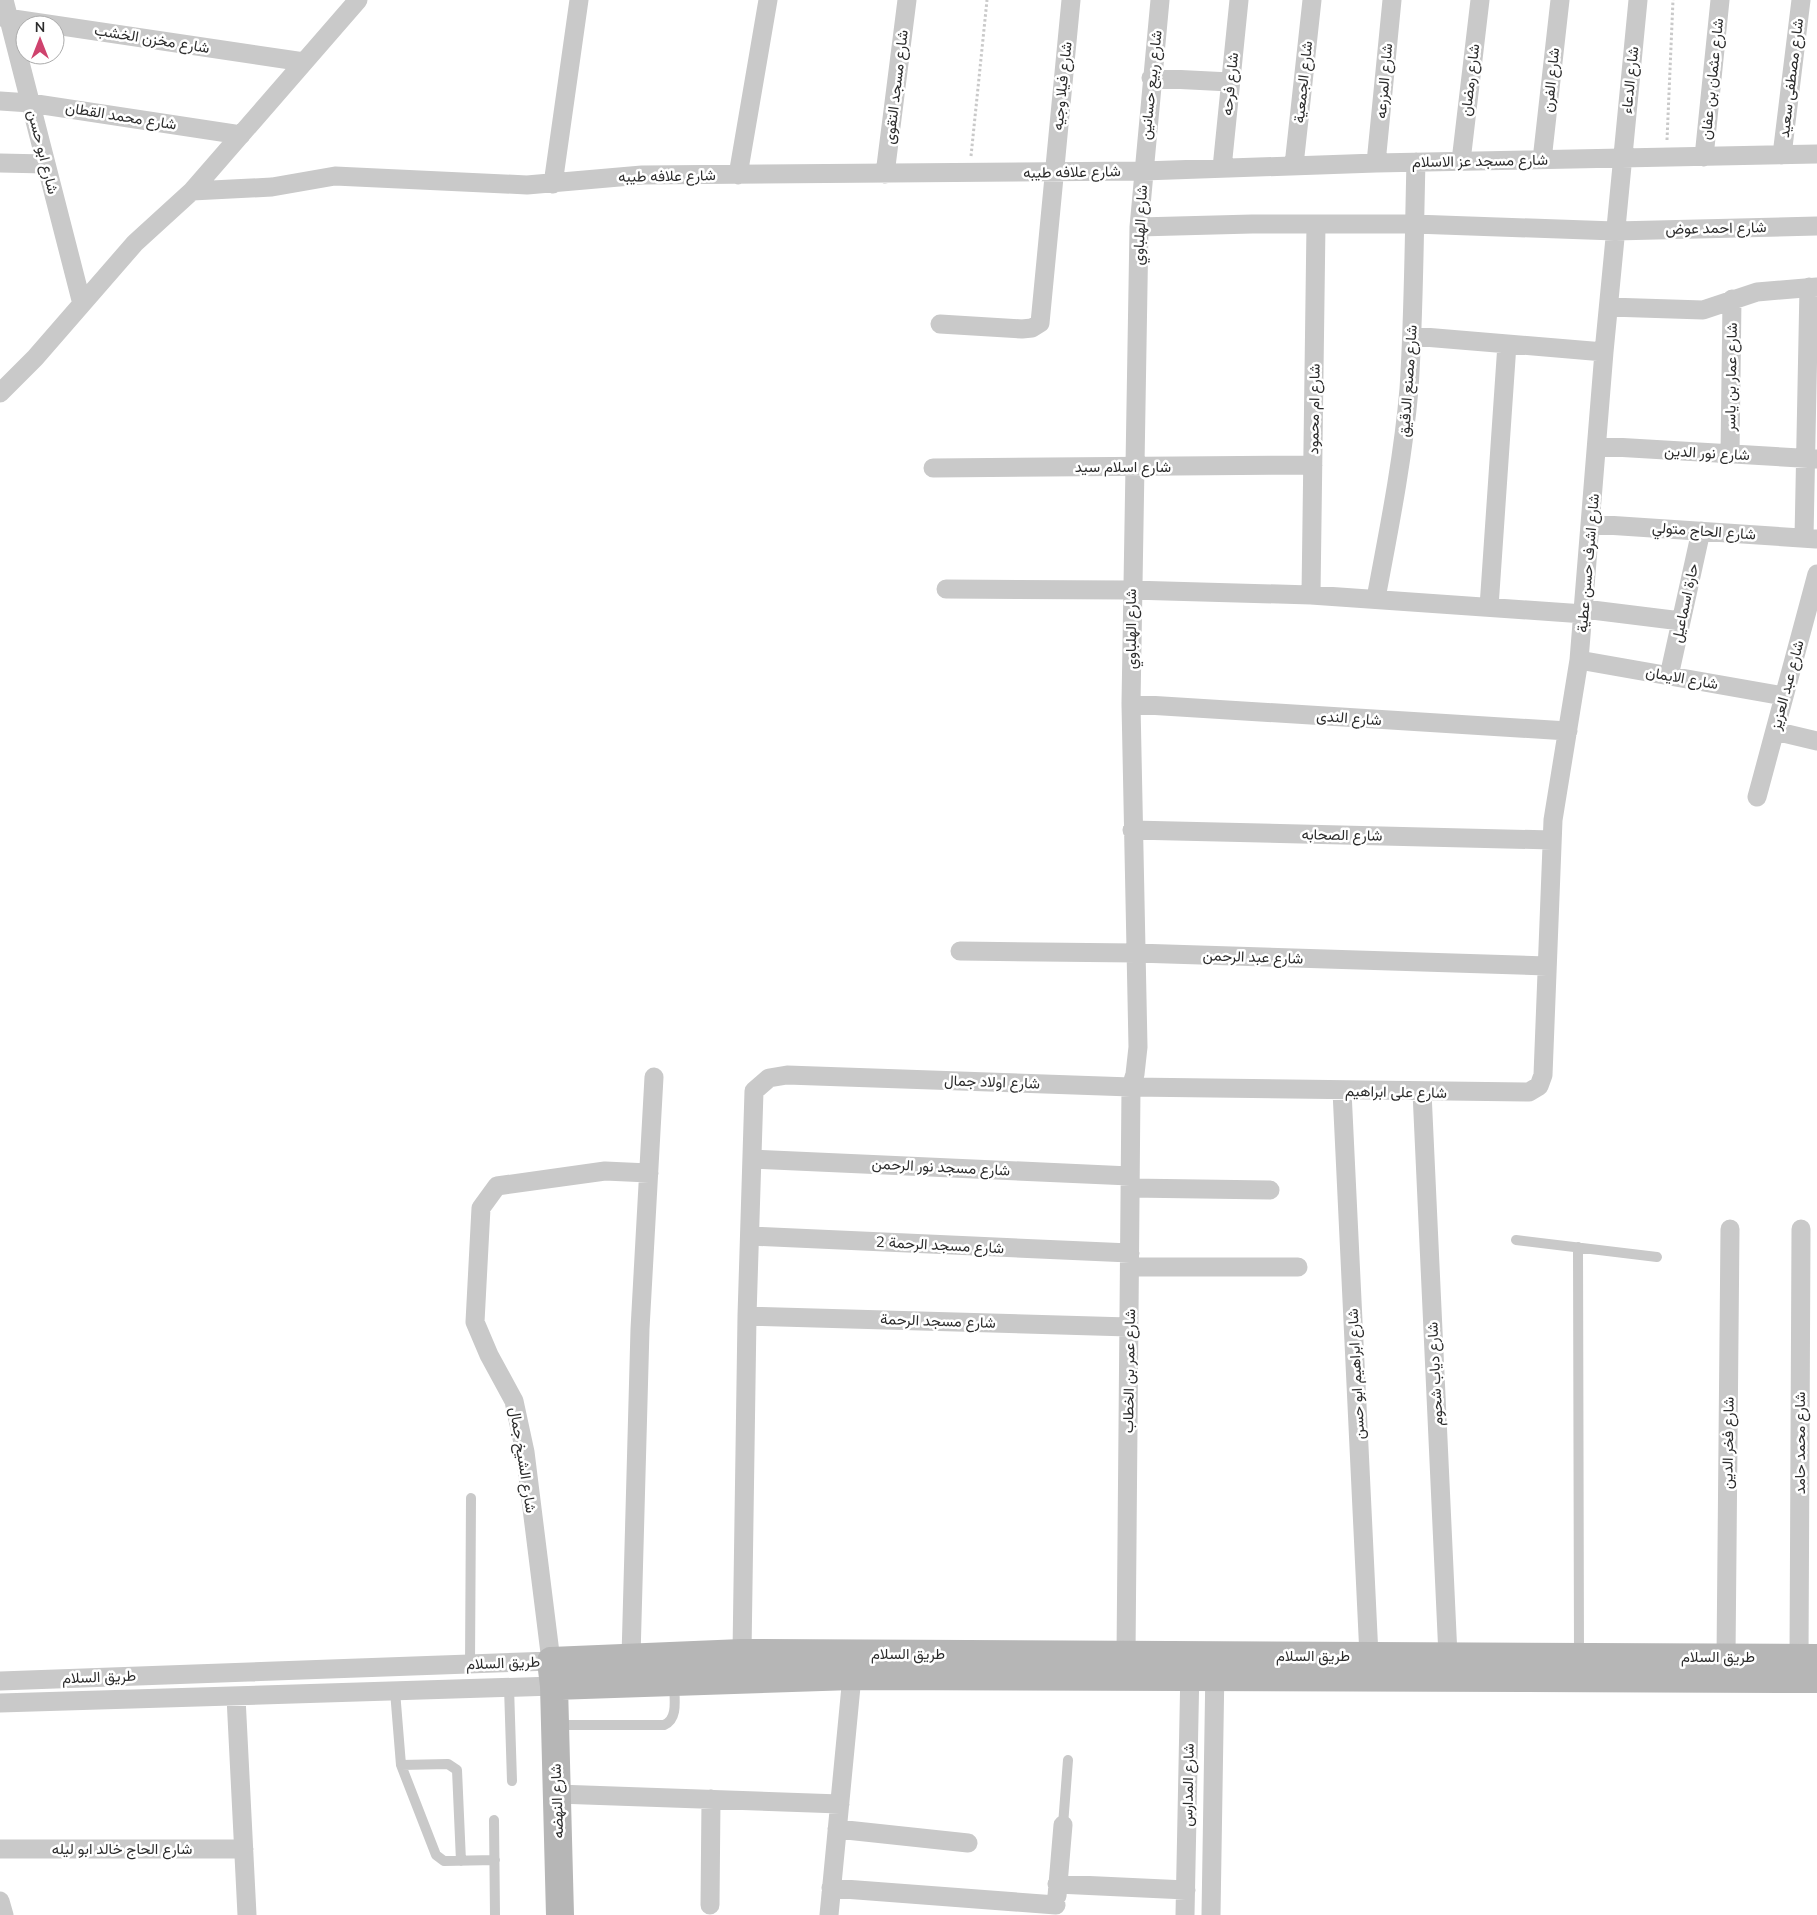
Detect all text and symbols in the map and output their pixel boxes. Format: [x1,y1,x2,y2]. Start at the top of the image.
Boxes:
north arrow [15,15,65,65]
street label: شارع عثمان بن عفان [1696,17,1729,141]
street label: شارع مصطفى سعيد [1774,17,1809,139]
text: N [35,18,45,37]
street label: شارع مخزن الخشب [93,20,211,59]
street label: شارع مسجد التقوى [879,29,914,145]
street label: شارع ربيع حسانين [1135,29,1168,141]
street label: شارع فيلا وجيه [1047,40,1078,131]
street label: شارع الجمعية [1289,40,1318,124]
street label: شارع المزرعه [1371,42,1398,120]
street label: شارع رمضان [1456,42,1485,118]
street label: شارع الدعاء [1617,45,1644,115]
street label: شارع الفرن [1538,47,1565,113]
street label: شارع فرحه [1217,51,1244,117]
street label: شارع محمد القطان [64,97,178,136]
street label: شارع ابو حسن [22,108,63,197]
street label: شارع مسجد عز الاسلام [1412,150,1548,173]
street label: شارع علافه طيبه [1023,161,1121,184]
street label: شارع علافه طيبه [618,165,716,188]
street label: شارع الهلباوي [1128,184,1155,266]
street label: شارع احمد عوض [1665,217,1767,240]
street label: شارع عمار بن ياسر [1720,322,1743,433]
street label: شارع مصنع الدقيق [1394,324,1423,438]
street label: شارع ام محمود [1303,363,1326,455]
street label: شارع نور الدين [1664,441,1751,466]
street label: شارع اسلام سيد [1075,457,1171,478]
street label: شارع اشرف حسن عطية [1572,492,1605,633]
street label: شارع الحاج متولي [1651,517,1757,548]
street label: حارة اسماعيل [1667,562,1703,644]
street label: شارع الهلباوي [1121,589,1144,669]
street label: شارع عبد العزيز [1765,638,1810,733]
street label: شارع الايمان [1644,662,1720,695]
street label: شارع الندى [1316,706,1383,731]
street label: شارع الصحابه [1301,824,1383,847]
street label: شارع عبد الرحمن [1202,945,1304,970]
street label: شارع اولاد جمال [944,1070,1040,1095]
street label: شارع على ابراهيم [1345,1081,1447,1104]
street label: شارع مسجد نور الرحمن [871,1153,1011,1182]
street label: شارع مسجد الرحمة 2 [875,1232,1005,1259]
street label: شارع عمر بن الخطاب [1118,1308,1141,1433]
street label: شارع ابراهيم ابو حسن [1343,1308,1370,1440]
street label: شارع مسجد الرحمة [880,1309,996,1334]
street label: شارع دياب شحوم [1422,1321,1449,1427]
street label: شارع محمد حامد [1790,1392,1811,1494]
street label: شارع فخر الدين [1717,1396,1740,1489]
street label: شارع الشيخ جمال [504,1406,541,1515]
street label: طريق السلام [871,1644,945,1664]
street label: طريق السلام [1276,1646,1350,1666]
street label: طريق السلام [1681,1647,1755,1667]
street label: طريق السلام [466,1652,541,1674]
street label: طريق السلام [62,1666,137,1688]
street label: شارع المدارس [1177,1743,1200,1827]
street label: شارع النهضه [546,1763,569,1839]
street label: شارع الحاج خالد ابو ليله [52,1839,193,1860]

